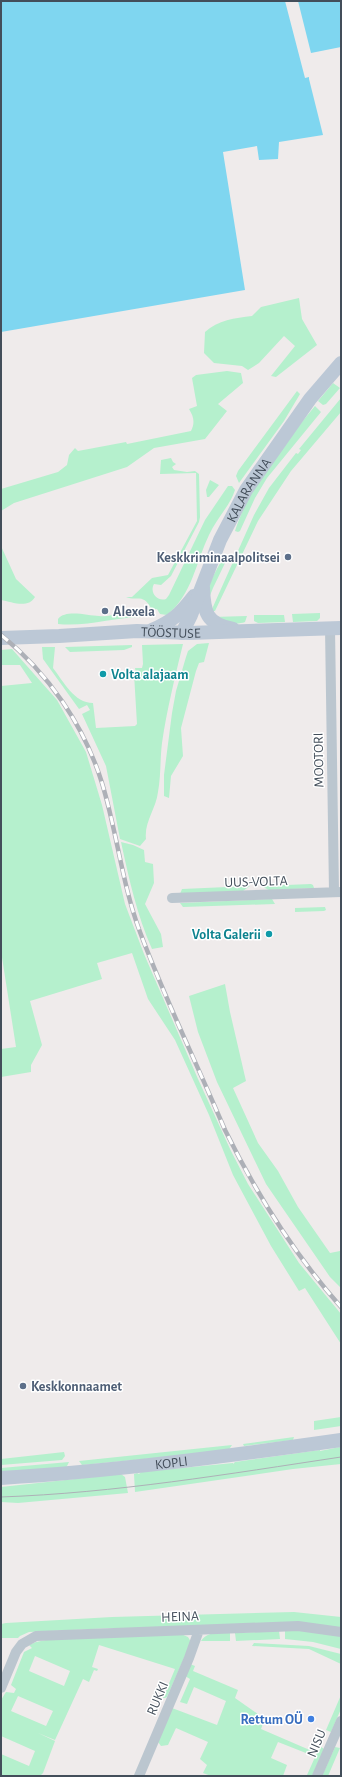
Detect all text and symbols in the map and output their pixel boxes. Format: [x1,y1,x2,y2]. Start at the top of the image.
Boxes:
street label: KALARANNA [224,456,274,525]
place label: Keskkriminaalpolitsei [156,551,280,565]
marker: Keskkriminaalpolitsei [283,552,293,562]
place label: Alexela [113,605,155,619]
marker: Alexela [100,606,110,616]
street label: TÖÖSTUSE [141,622,201,641]
place label: Volta alajaam [111,668,189,682]
marker: Volta alajaam [98,669,108,679]
street label: MOOTORI [312,732,326,788]
street label: UUS-VOLTA [224,874,288,890]
place label: Volta Galerii [192,928,261,942]
marker: Volta Galerii [264,929,274,939]
place label: Keskkonnaamet [31,1380,122,1394]
marker: Keskkonnaamet [18,1381,28,1391]
street label: KOPLI [154,1454,189,1472]
street label: HEINA [161,1609,199,1625]
street label: RUKKI [145,1679,171,1717]
place label: Rettum OÜ [241,1711,303,1727]
marker: Rettum OÜ [306,1714,316,1724]
street label: NISU [305,1727,329,1759]

